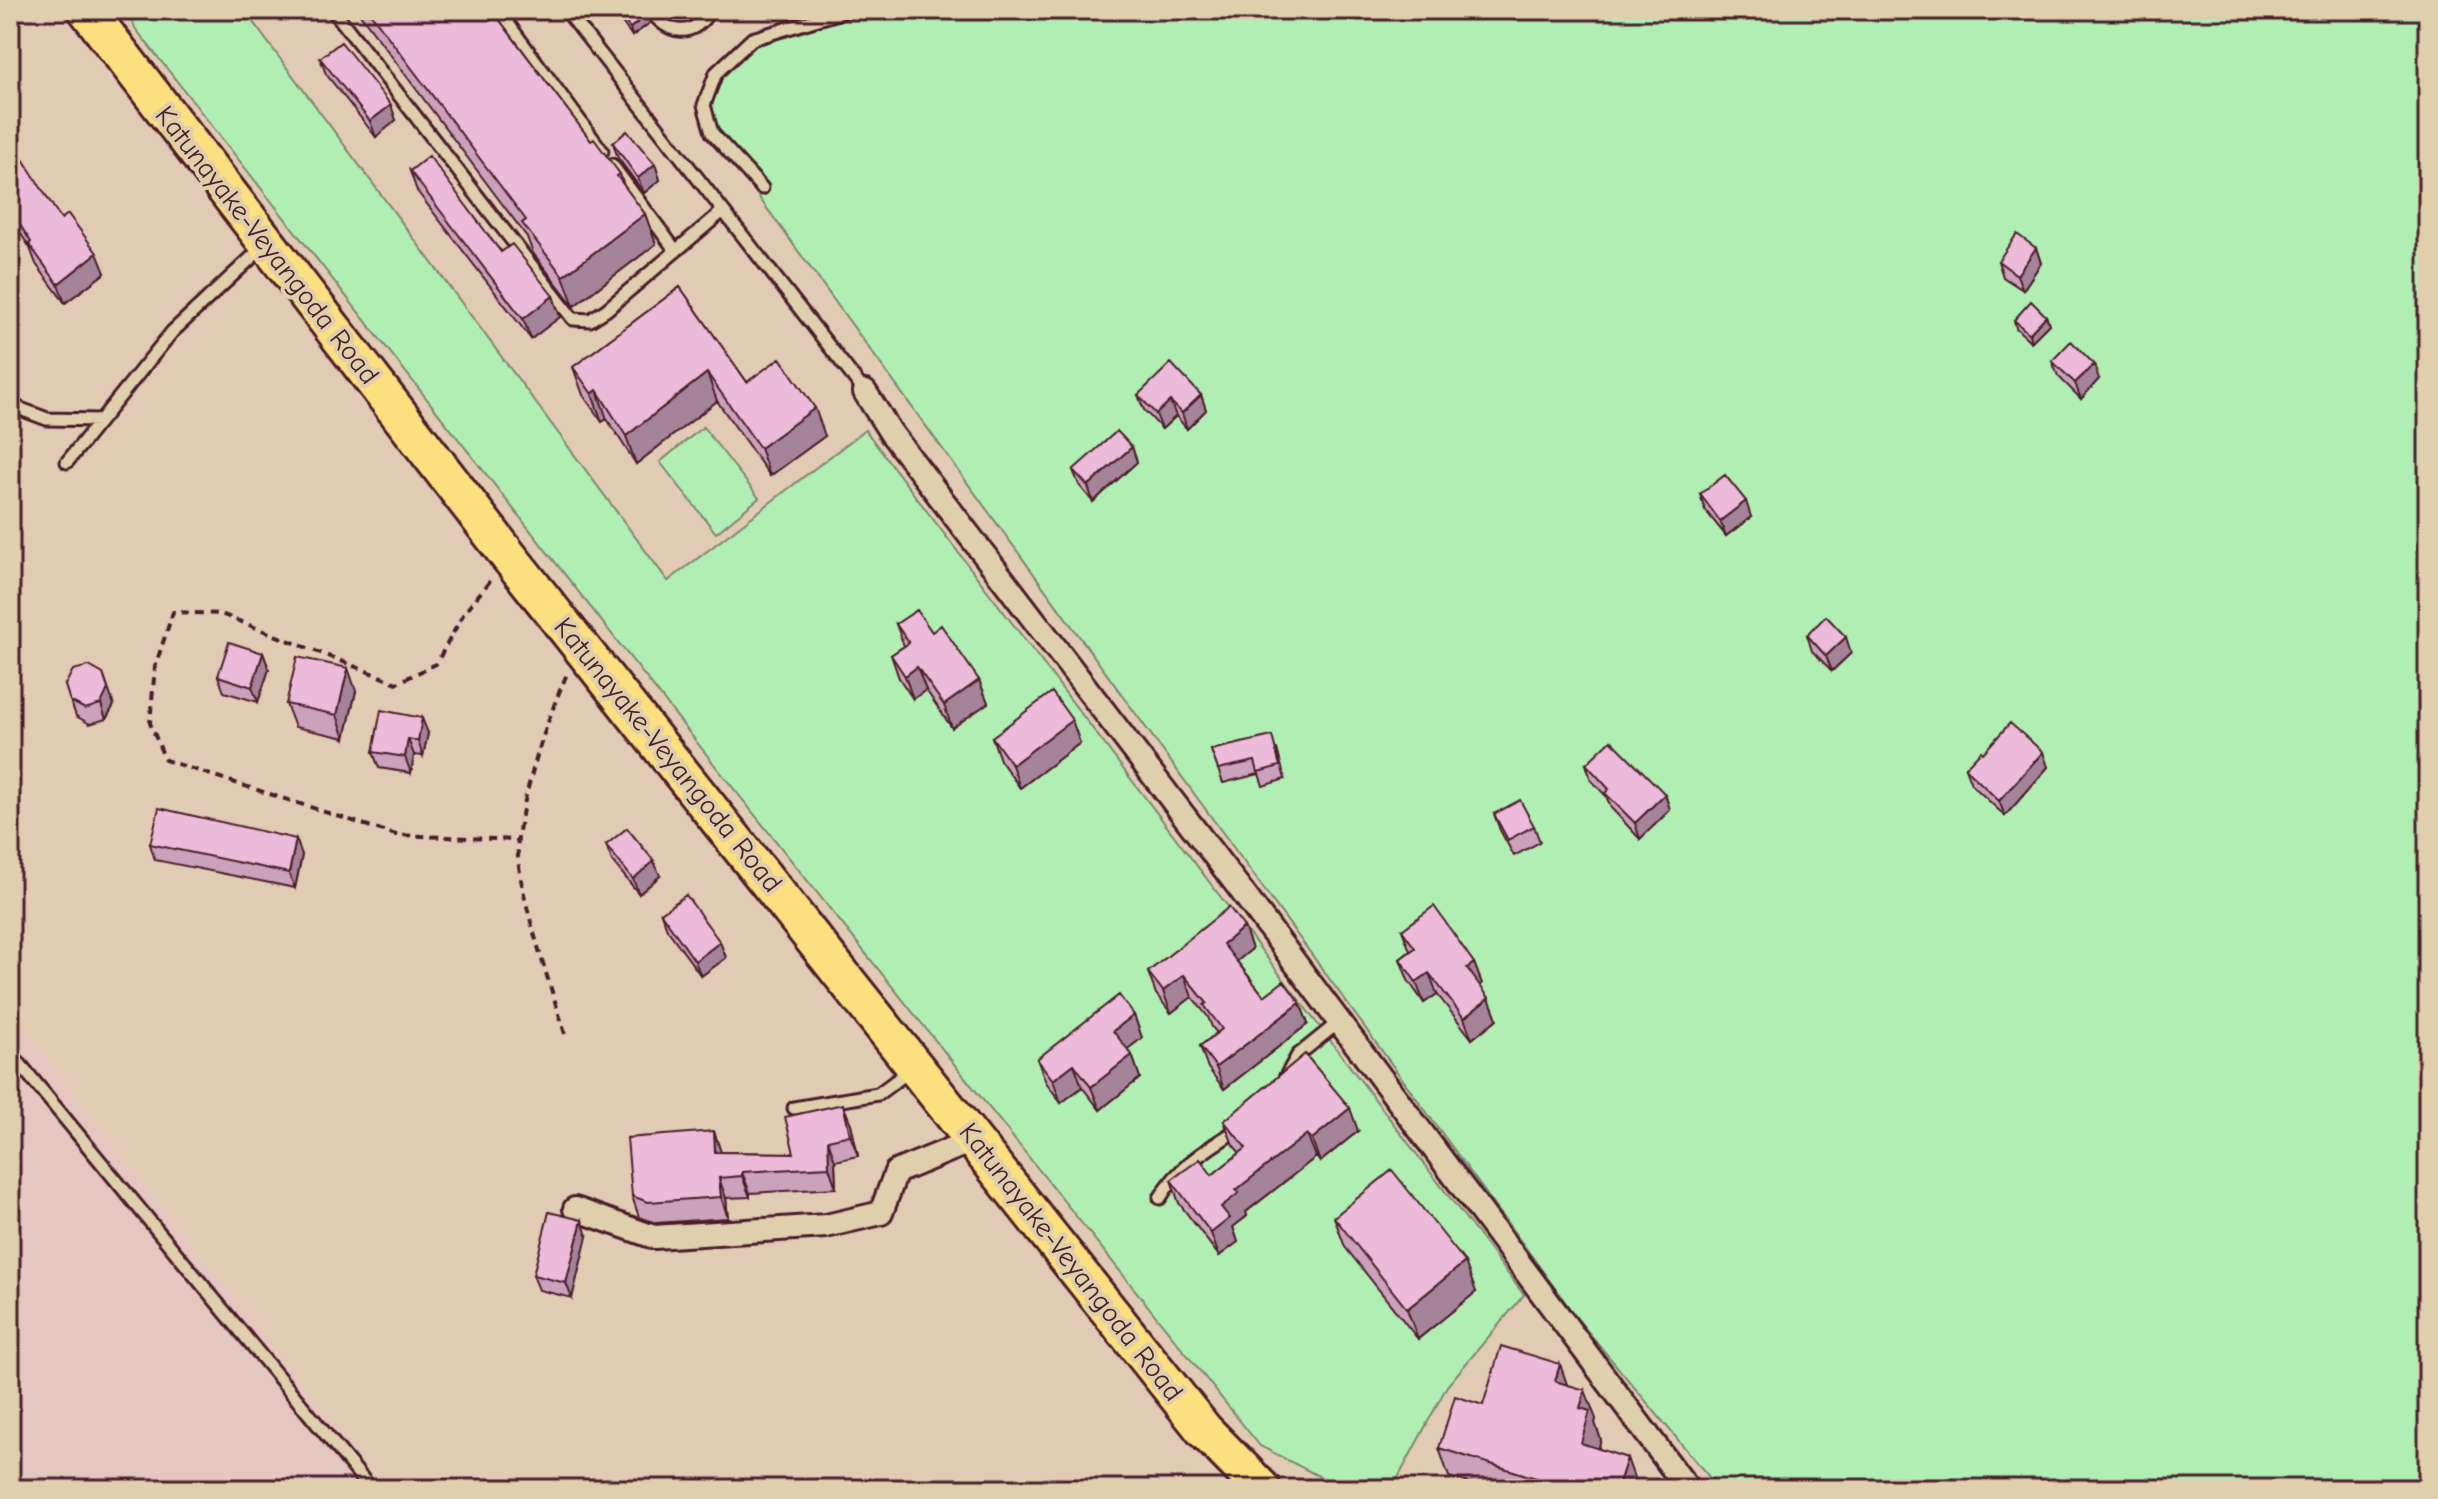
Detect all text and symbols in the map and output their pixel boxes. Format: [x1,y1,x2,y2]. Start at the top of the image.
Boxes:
street label: Katunayake-Veyangoda Road [149,100,385,390]
street label: Katunayake-Veyangoda Road [547,611,789,899]
street label: Katunayake-Veyangoda Road [953,1117,1189,1407]

